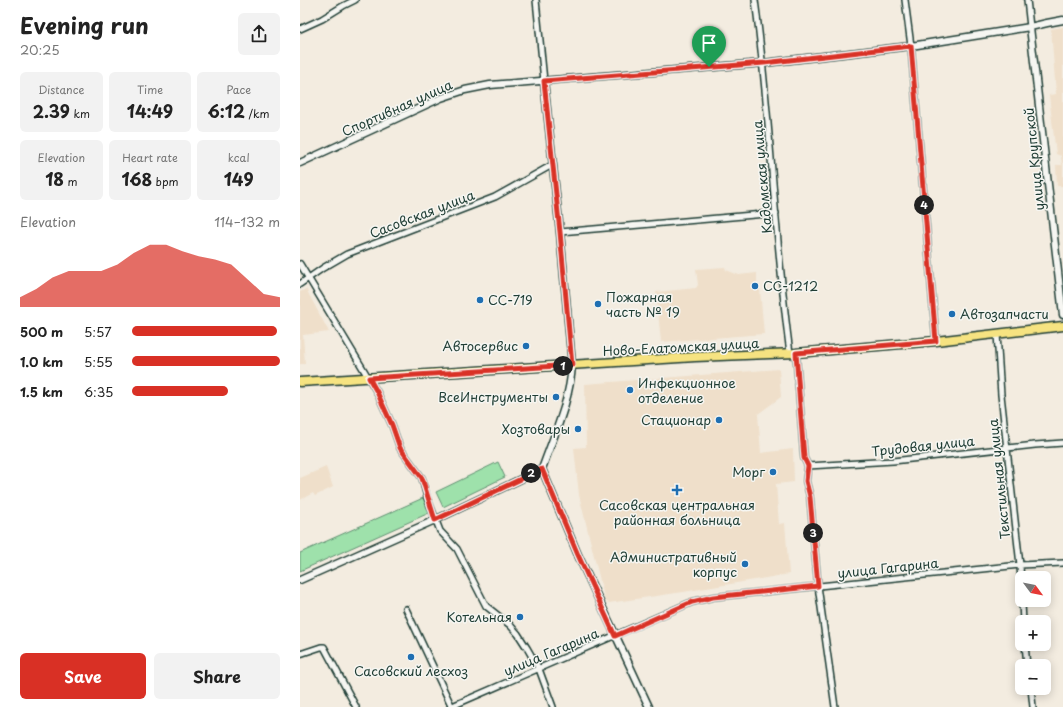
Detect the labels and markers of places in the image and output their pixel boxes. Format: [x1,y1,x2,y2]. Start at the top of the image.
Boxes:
pin [692,26,726,67]
pin: 4 [914,195,934,215]
place label: СС-1212 [763,276,818,295]
marker: СС-1212 [750,281,760,291]
place label: Пожарная часть № 19 [606,287,680,321]
place label: СС-719 [488,290,533,309]
marker: СС-719 [475,295,485,305]
marker: Пожарная часть № 19 [593,299,603,309]
place label: Автозапчасти [960,304,1049,323]
marker: Автозапчасти [947,309,957,319]
place label: Автосервис [442,336,518,355]
marker: Автосервис [521,341,531,351]
pin: 1 [553,356,573,376]
place label: Инфекционное отделение [638,373,736,407]
marker: Инфекционное отделение [625,385,635,395]
place label: ВсеИнструменты [438,387,548,406]
marker: ВсеИнструменты [551,392,561,402]
place label: Стационар [641,410,711,429]
marker: Стационар [714,415,724,425]
place label: Хозтовары [502,419,570,438]
marker: Хозтовары [573,424,583,434]
place label: Морг [732,462,765,481]
pin: 2 [521,463,541,483]
marker: Морг [768,467,778,477]
marker: Сасовская центральная районная больница [671,484,683,496]
place label: Сасовская центральная районная больница [599,495,755,529]
pin: 3 [803,523,823,543]
place label: Административный корпус [610,547,737,581]
marker: Административный корпус [740,559,750,569]
place label: Котельная [447,607,512,626]
marker: Котельная [515,612,525,622]
marker: Сасовский лесхоз [406,652,416,662]
place label: Сасовский лесхоз [354,661,468,680]

